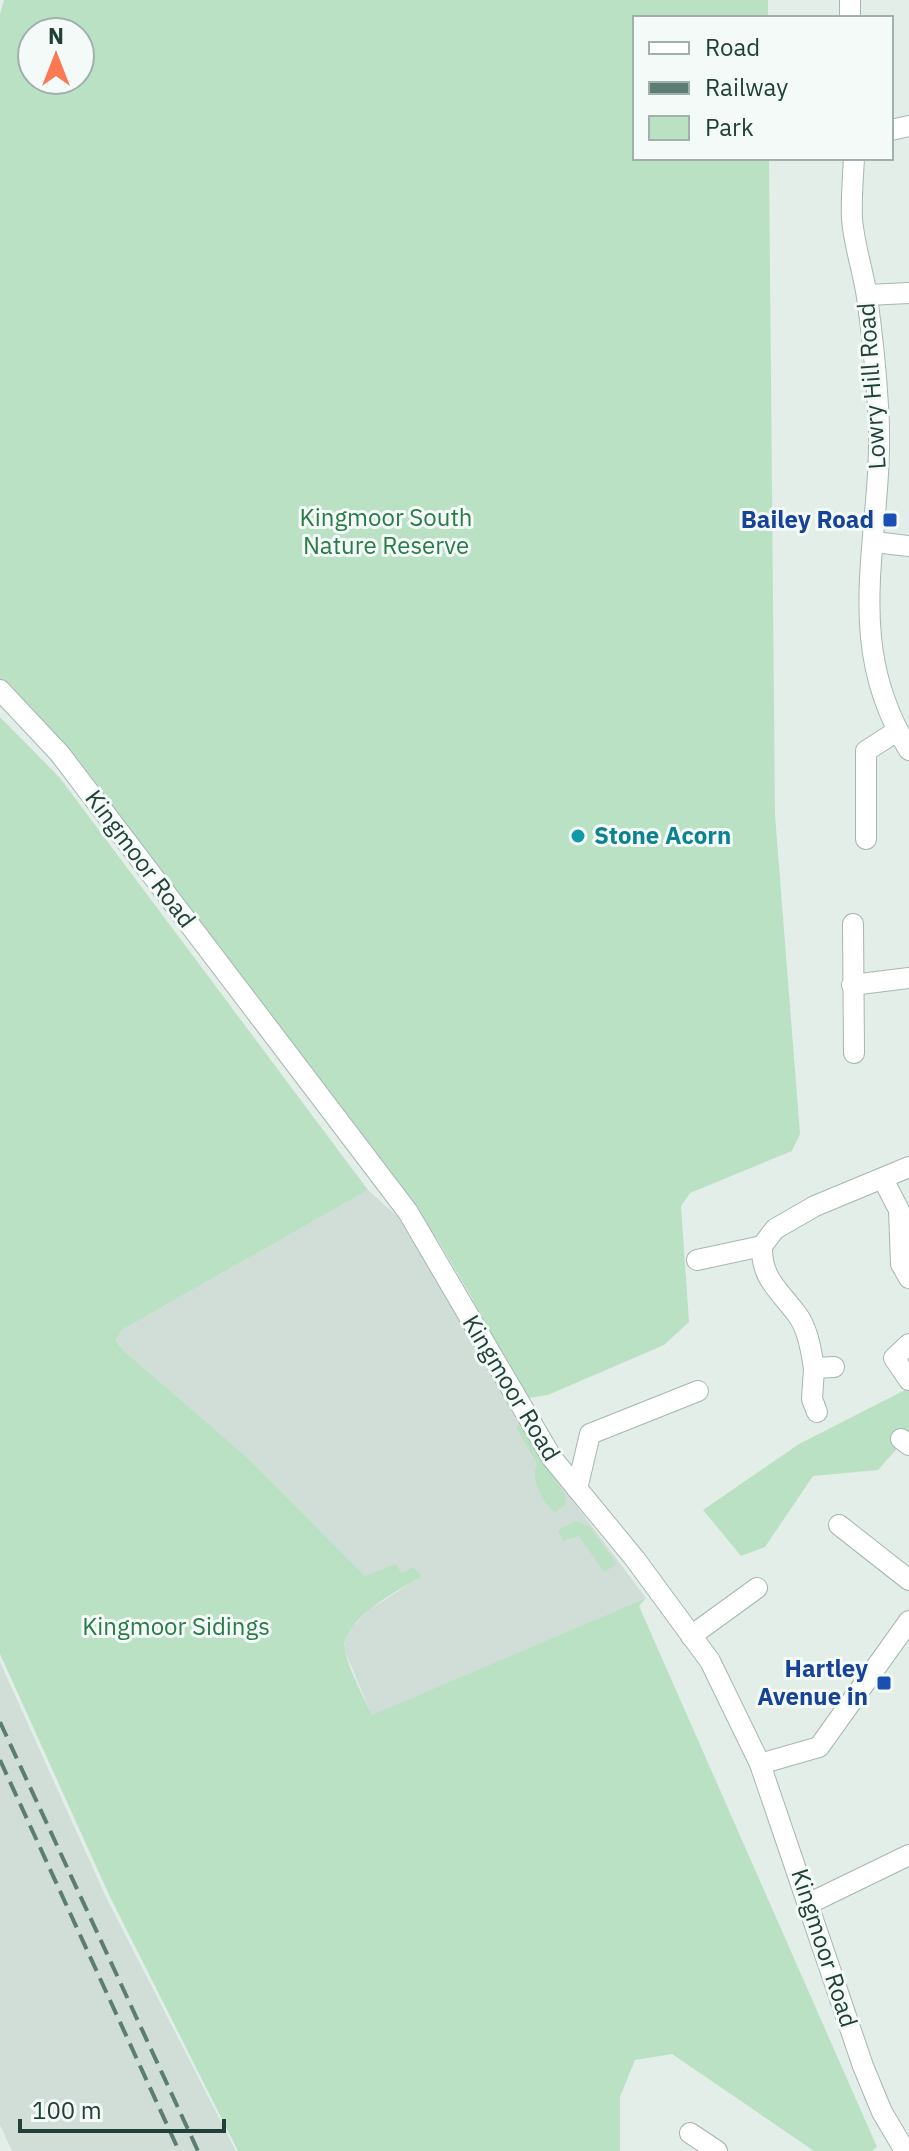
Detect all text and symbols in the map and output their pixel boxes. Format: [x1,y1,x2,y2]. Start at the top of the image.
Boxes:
north arrow [16,16,96,96]
legend [633,16,893,160]
text: N [48,21,64,50]
text: Road [705,31,760,63]
text: Railway [705,71,788,103]
text: Park [705,111,754,143]
street label: Lowry Hill Road [849,302,893,470]
park label: Kingmoor South Nature Reserve [300,501,472,561]
place label: Bailey Road [741,503,874,535]
marker: Bailey Road [881,511,899,529]
street label: Kingmoor Road [78,783,203,934]
place label: Stone Acorn [594,819,731,851]
marker: Stone Acorn [569,827,587,845]
street label: Kingmoor Road [456,1309,568,1466]
park label: Kingmoor Sidings [82,1610,270,1642]
place label: Hartley Avenue in [757,1652,868,1712]
marker: Hartley Avenue in [875,1674,893,1692]
street label: Kingmoor Road [784,1864,866,2031]
scale bar [20,2083,224,2133]
text: 100 m [32,2094,102,2126]

